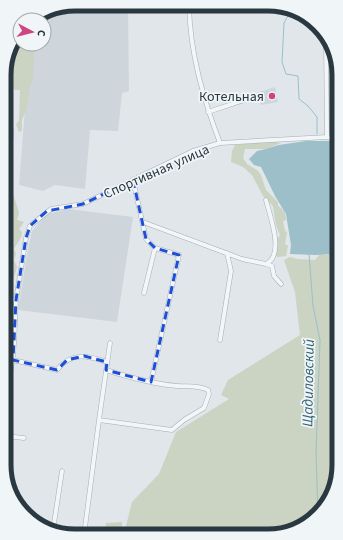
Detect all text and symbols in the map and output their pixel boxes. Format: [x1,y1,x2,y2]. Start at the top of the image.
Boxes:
north arrow [12,12,52,52]
text: С [34,29,49,38]
place label: Котельная [199,87,264,107]
marker: Котельная [267,91,277,101]
street label: Спортивная улица [100,140,213,204]
water label: Щадиловский [297,339,320,427]

